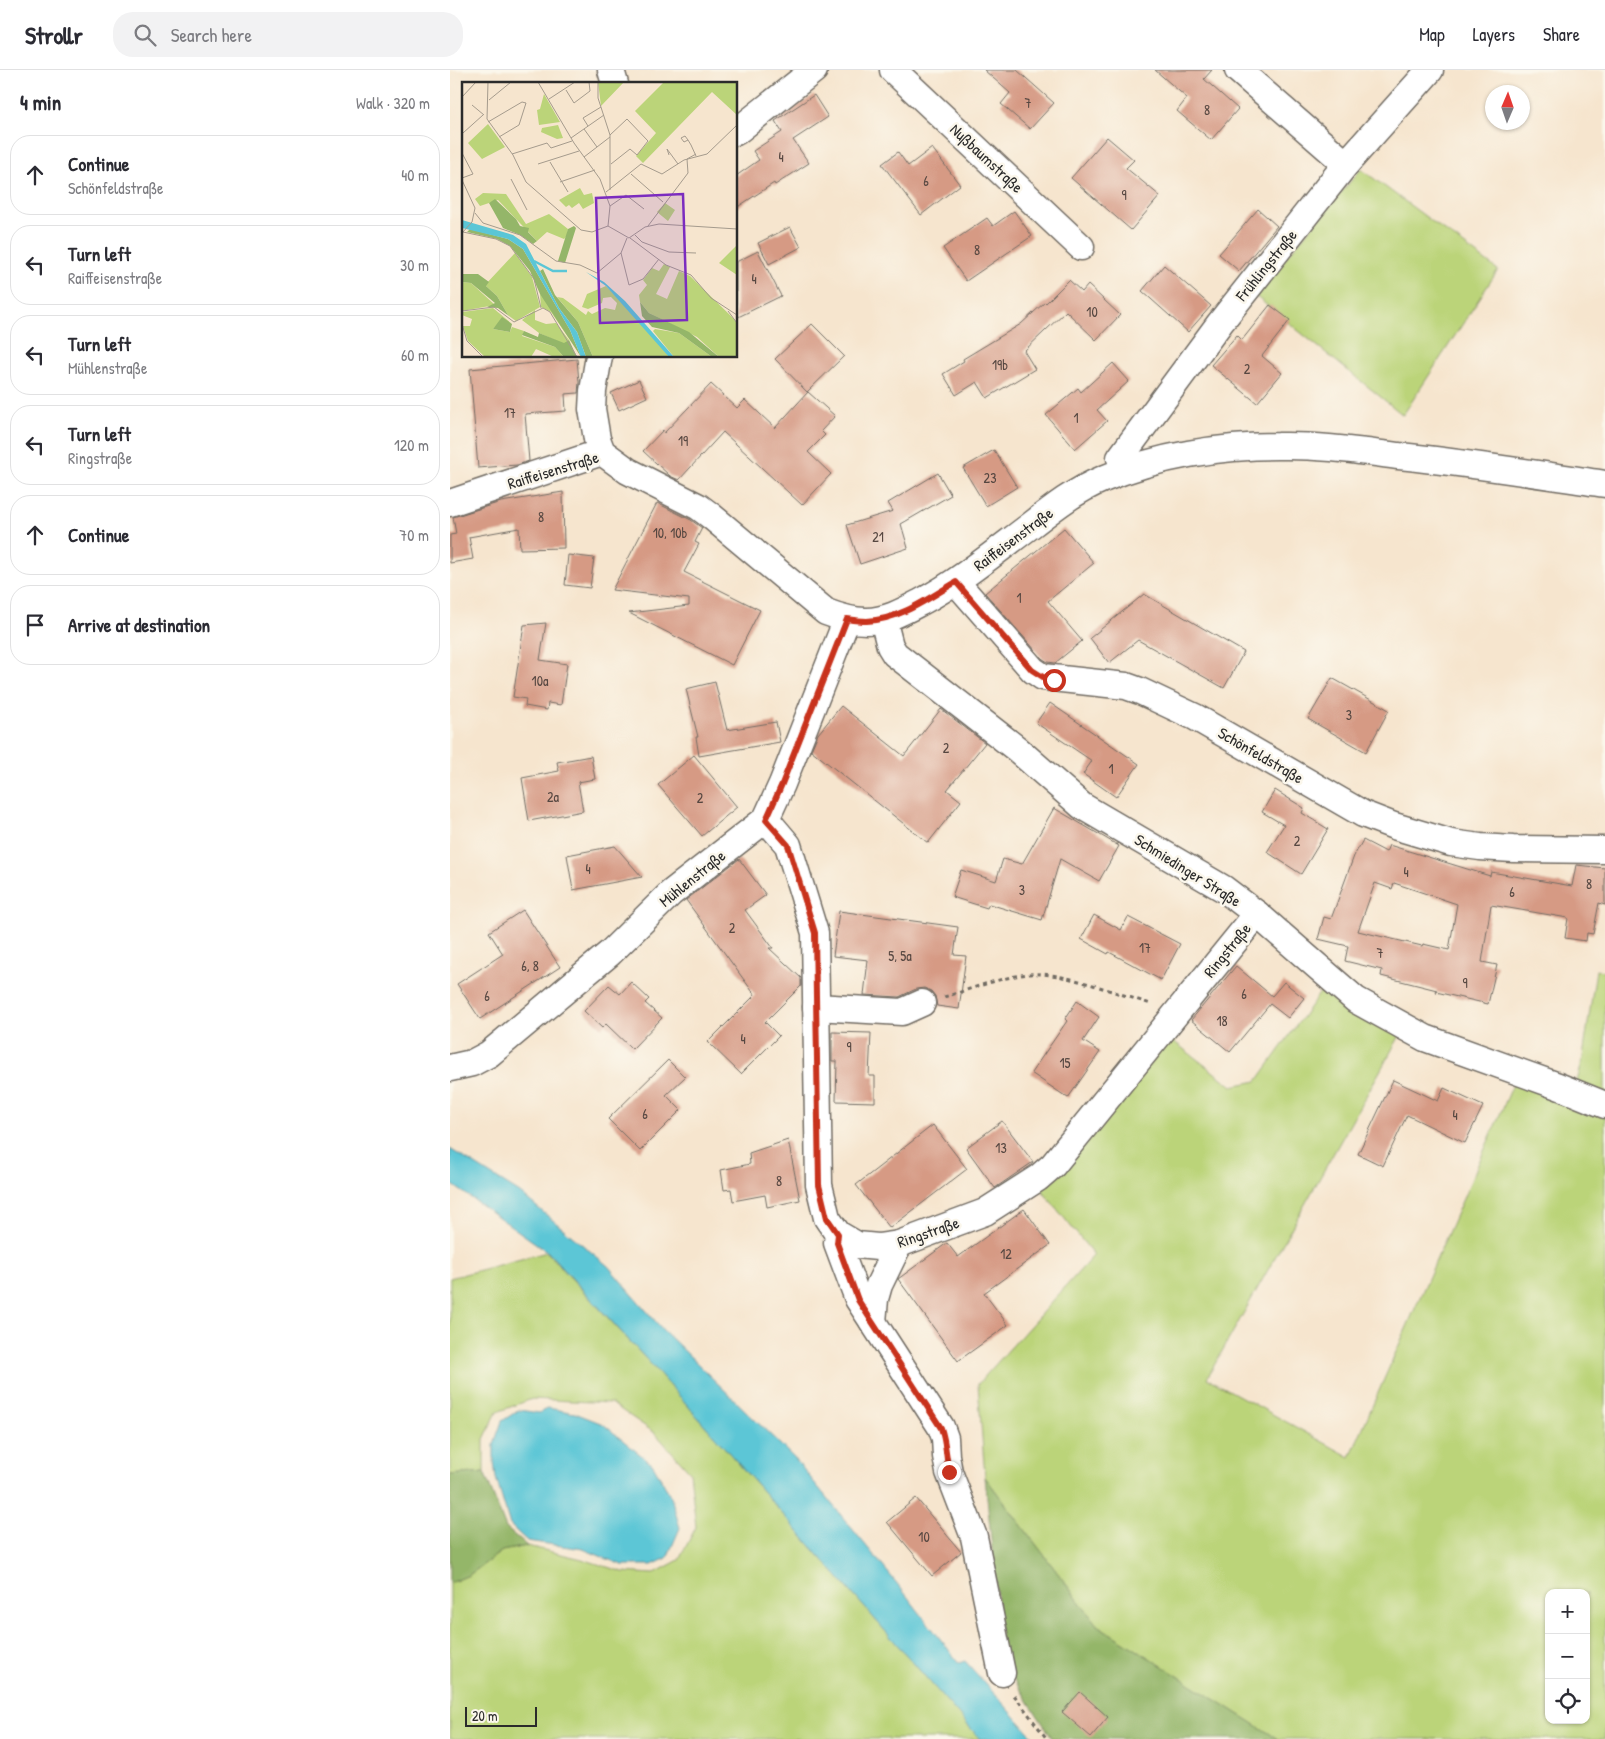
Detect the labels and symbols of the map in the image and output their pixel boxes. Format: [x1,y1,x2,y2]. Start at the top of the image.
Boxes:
inset map [462,82,738,358]
north arrow [1485,85,1530,130]
house number: 7 [1025,93,1032,112]
house number: 8 [1204,100,1210,119]
street label: Nußbaumstraße [946,118,1029,198]
house number: 4 [778,147,784,166]
house number: 6 [923,171,929,190]
house number: 9 [1121,185,1127,204]
street label: Frühlingstraße [1230,224,1302,306]
house number: 8 [974,240,980,259]
house number: 4 [751,269,757,288]
house number: 10 [1086,302,1098,321]
house number: 19b [992,355,1008,374]
house number: 2 [1244,359,1251,378]
house number: 17 [504,403,516,422]
house number: 1 [1073,408,1079,427]
house number: 19 [678,431,688,450]
street label: Raiffeisenstraße [505,446,602,494]
house number: 23 [984,468,996,487]
street label: Raiffeisenstraße [969,502,1058,576]
house number: 8 [538,507,544,526]
house number: 10, 10b [653,523,687,542]
house number: 21 [872,527,884,546]
house number: 1 [1016,588,1022,607]
route start [1043,669,1066,692]
house number: 10a [532,671,549,690]
house number: 3 [1346,705,1352,724]
street label: Schönfeldstraße [1214,722,1308,789]
house number: 2 [943,738,950,757]
house number: 1 [1108,759,1114,778]
house number: 2a [547,787,560,806]
house number: 2 [697,788,704,807]
street label: Schmiedinger Straße [1131,828,1246,912]
house number: 2 [1294,831,1301,850]
street label: Mühlenstraße [654,844,730,912]
house number: 4 [585,859,591,878]
house number: 4 [1403,862,1409,881]
house number: 8 [1586,874,1592,893]
house number: 3 [1019,880,1025,899]
house number: 6 [1509,882,1515,901]
house number: 2 [729,918,736,937]
street label: Ringstraße [1198,918,1256,982]
house number: 17 [1139,938,1151,957]
house number: 7 [1377,943,1384,962]
house number: 5, 5a [888,946,912,965]
house number: 6, 8 [521,956,539,975]
house number: 9 [1462,973,1468,992]
house number: 6 [1241,984,1247,1003]
house number: 6 [484,986,490,1005]
house number: 18 [1216,1011,1228,1030]
house number: 4 [740,1029,746,1048]
house number: 9 [846,1037,852,1056]
house number: 15 [1059,1053,1071,1072]
house number: 6 [642,1104,648,1123]
house number: 4 [1452,1105,1458,1124]
house number: 13 [995,1138,1007,1157]
house number: 8 [776,1171,782,1190]
street label: Ringstraße [894,1211,962,1253]
house number: 12 [1000,1244,1012,1263]
route end [938,1461,961,1484]
house number: 10 [918,1527,930,1546]
scale bar [465,1704,538,1727]

